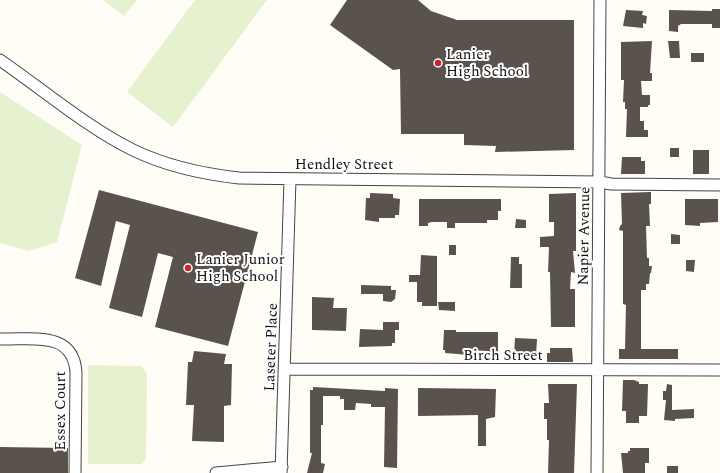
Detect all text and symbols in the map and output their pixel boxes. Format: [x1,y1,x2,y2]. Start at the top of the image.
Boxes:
place label: Lanier High School [446,43,528,83]
marker: Lanier High School [433,58,443,68]
street label: Hendley Street [295,153,393,176]
street label: Napier Avenue [572,186,596,286]
place label: Lanier Junior High School [196,248,285,288]
marker: Lanier Junior High School [183,263,193,273]
street label: Laseter Place [258,302,284,392]
street label: Birch Street [463,344,543,367]
street label: Essex Court [49,371,72,451]

